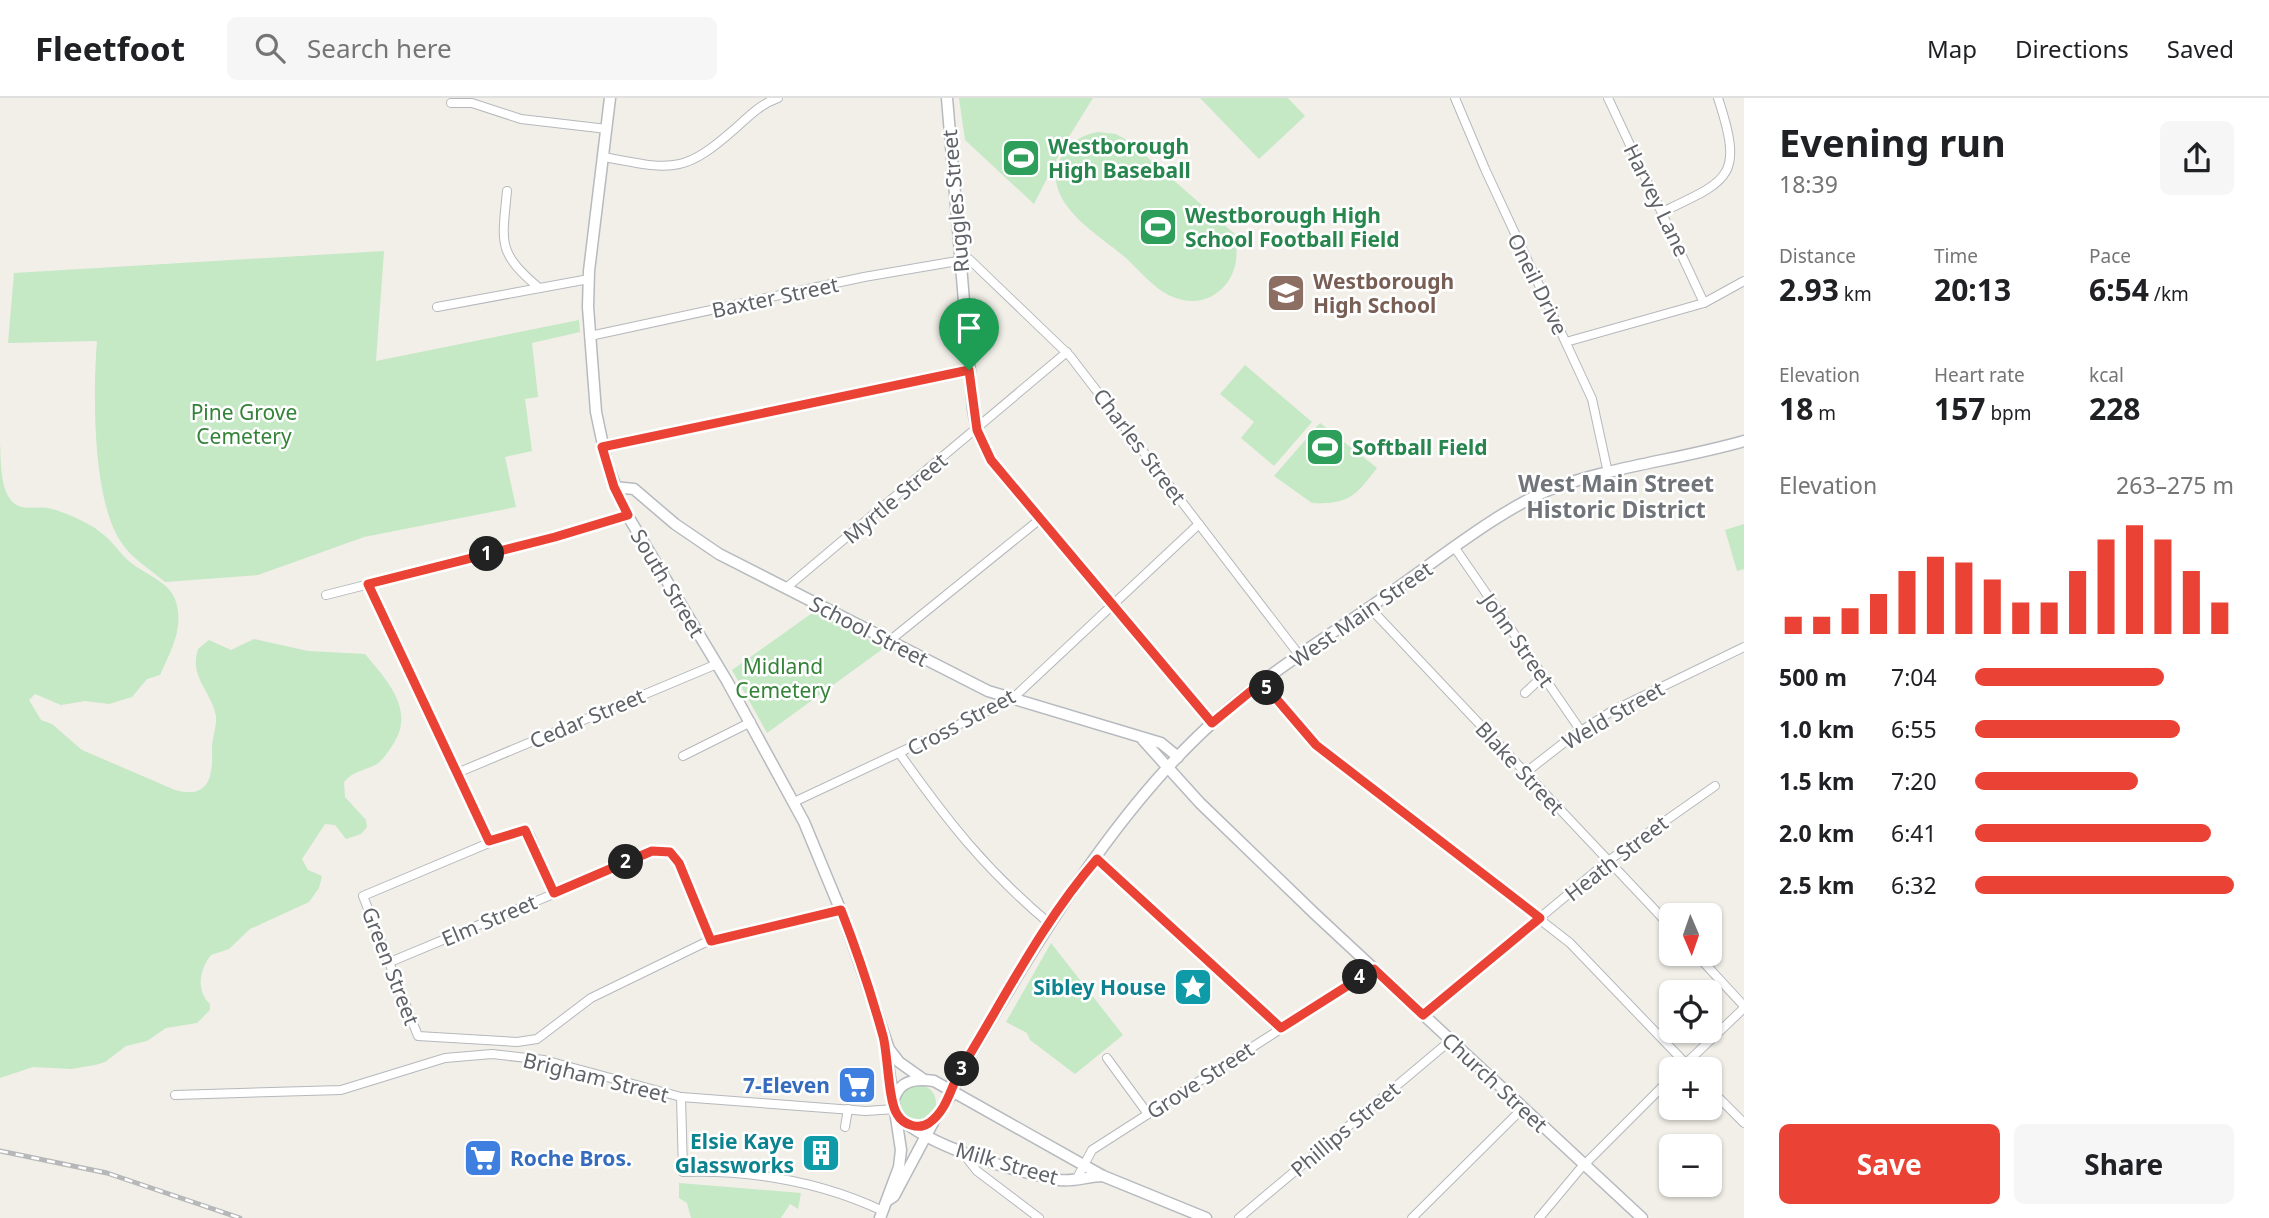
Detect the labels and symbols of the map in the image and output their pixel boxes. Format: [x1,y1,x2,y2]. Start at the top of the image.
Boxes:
street label: Ruggles Street [935,128,975,274]
place label: Westborough High Baseball [1048,132,1191,184]
sports icon: Westborough High Baseball [1000,137,1042,179]
street label: Harvey Lane [1618,139,1696,261]
place label: Westborough High School Football Field [1185,201,1400,253]
sports icon: Westborough High School Football Field [1137,206,1179,248]
street label: Oneil Drive [1501,229,1575,339]
place label: Westborough High School [1313,267,1454,319]
street label: Baxter Street [709,270,841,324]
school or university icon: Westborough High School [1265,272,1307,314]
pin [939,298,999,370]
street label: Charles Street [1087,382,1193,510]
park label: Pine Grove Cemetery [191,398,297,450]
sports icon: Softball Field [1304,426,1346,468]
place label: Softball Field [1352,433,1488,461]
street label: Myrtle Street [837,446,953,550]
district label: West Main Street Historic District [1518,467,1714,525]
street label: South Street [625,524,712,643]
pin: 1 [470,536,504,572]
street label: West Main Street [1284,554,1438,673]
street label: John Street [1474,586,1561,693]
street label: School Street [805,589,933,673]
park label: Midland Cemetery [735,652,831,704]
pin: 5 [1250,670,1284,706]
street label: Weld Street [1557,674,1669,755]
street label: Cedar Street [525,681,649,755]
street label: Cross Street [902,682,1020,762]
street label: Blake Street [1470,715,1571,821]
street label: Heath Street [1559,809,1674,907]
pin: 2 [608,844,644,880]
street label: Elm Street [437,887,541,953]
street label: Green Street [356,903,426,1029]
north arrow [1659,903,1722,966]
pin: 4 [1342,960,1378,994]
place icon: Sibley House [1172,966,1214,1008]
place label: Sibley House [1033,973,1166,1001]
street label: Church Street [1436,1026,1554,1138]
street label: Grove Street [1141,1035,1259,1125]
street label: Brigham Street [520,1045,672,1109]
pin: 3 [944,1052,979,1086]
supermarket icon: 7-Eleven [836,1064,878,1106]
place label: 7-Eleven [743,1071,830,1099]
street label: Phillips Street [1285,1075,1406,1183]
place label: Elsie Kaye Glassworks [675,1127,794,1179]
building icon: Elsie Kaye Glassworks [800,1132,842,1174]
street label: Milk Street [953,1135,1062,1191]
supermarket icon: Roche Bros. [462,1137,504,1179]
place label: Roche Bros. [510,1144,632,1172]

